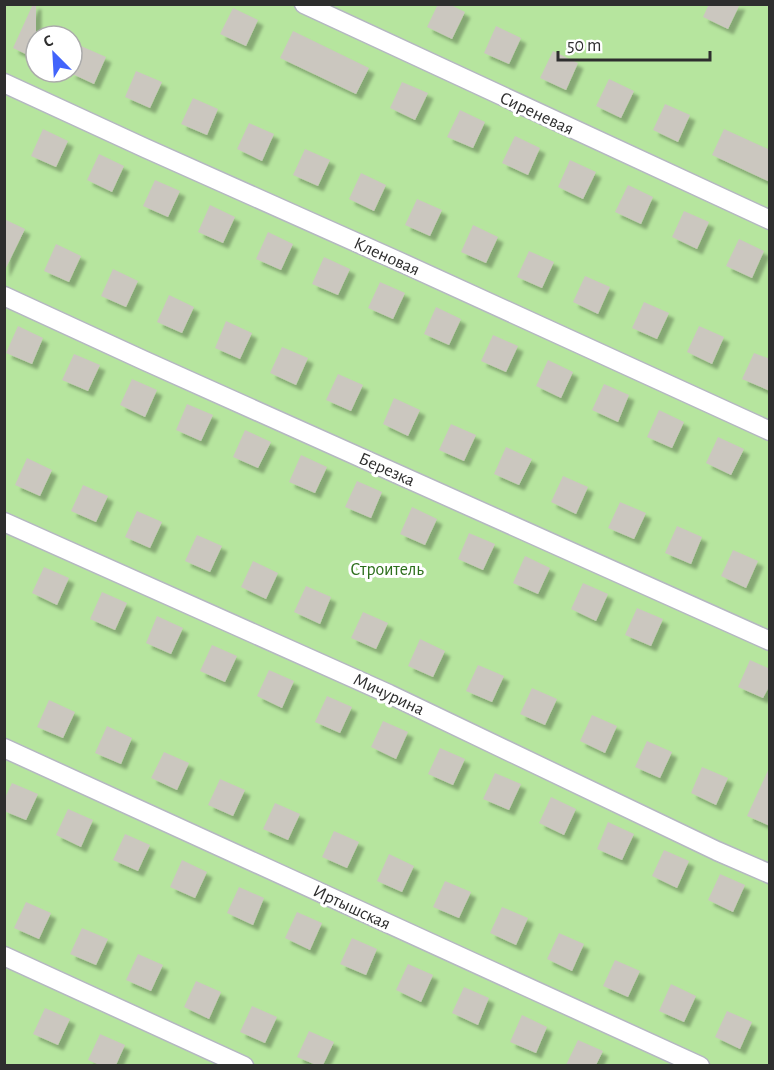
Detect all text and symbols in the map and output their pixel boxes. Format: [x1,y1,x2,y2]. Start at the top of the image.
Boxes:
north arrow [24,24,84,84]
scale bar [558,24,710,62]
text: С [41,32,56,50]
text: 50 m [567,37,601,55]
street label: Сиреневая [497,89,576,139]
street label: Кленовая [351,234,422,279]
street label: Березка [356,450,417,490]
park label: Строитель [350,561,424,579]
street label: Мичурина [350,671,427,719]
street label: Иртышская [310,882,393,934]

